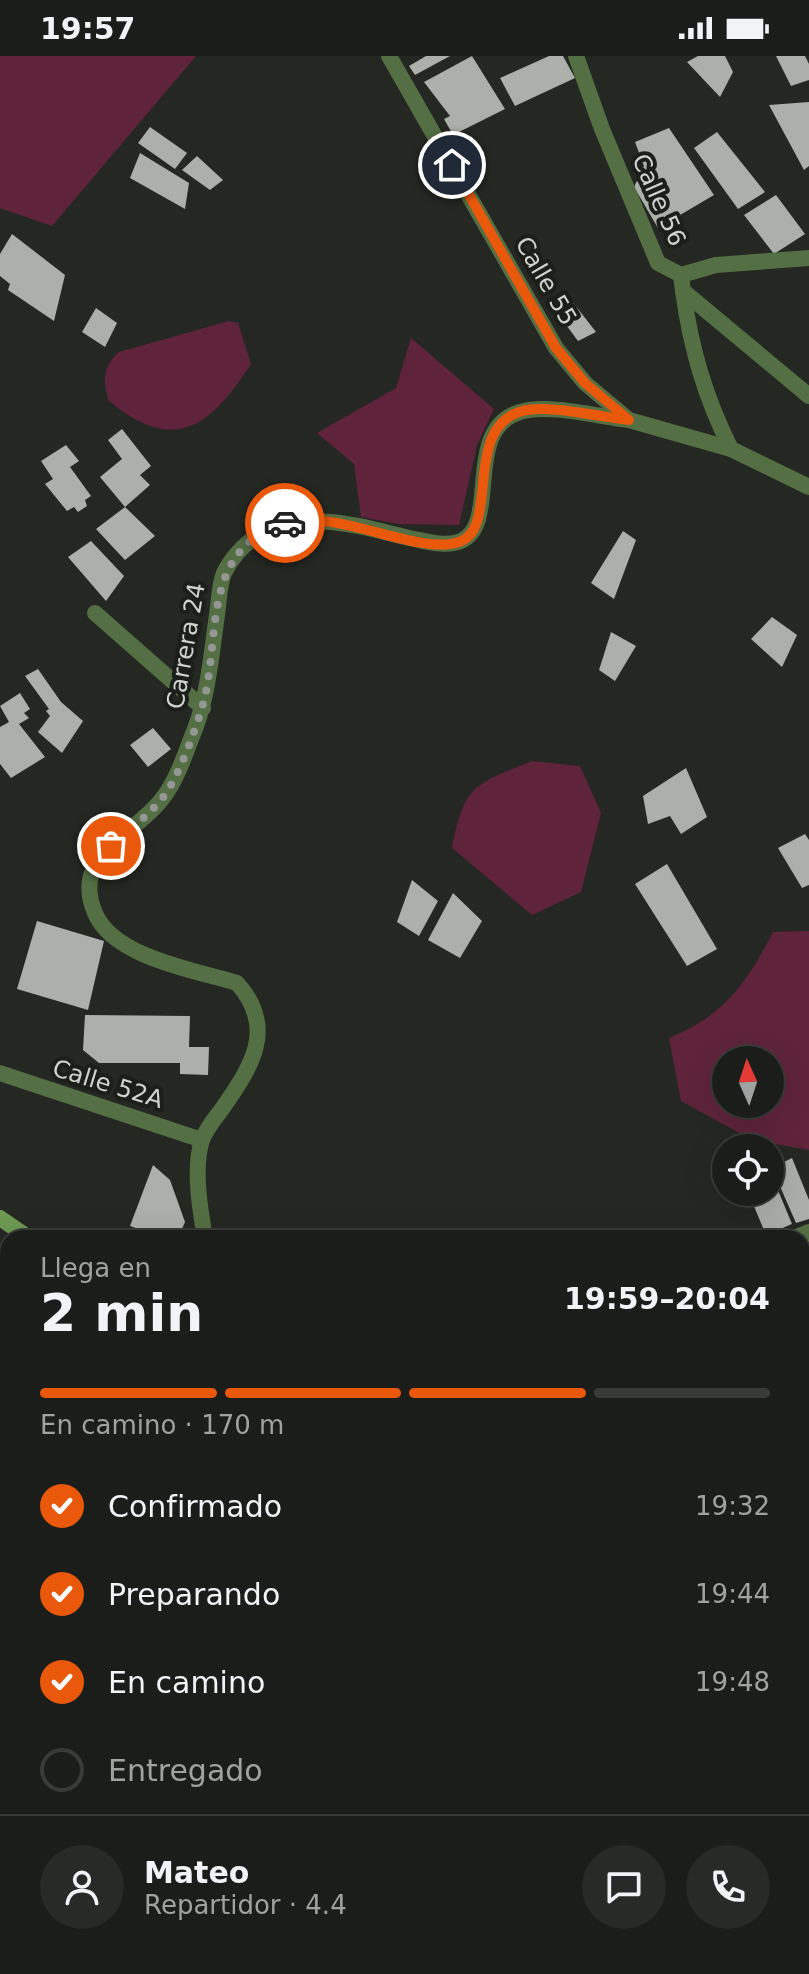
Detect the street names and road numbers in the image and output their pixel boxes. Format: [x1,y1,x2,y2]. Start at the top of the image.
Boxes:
street label: Calle 56 [626,150,692,250]
street label: Calle 55 [509,232,583,330]
street label: Carrera 24 [161,581,211,711]
street label: Calle 52A [49,1054,167,1114]

